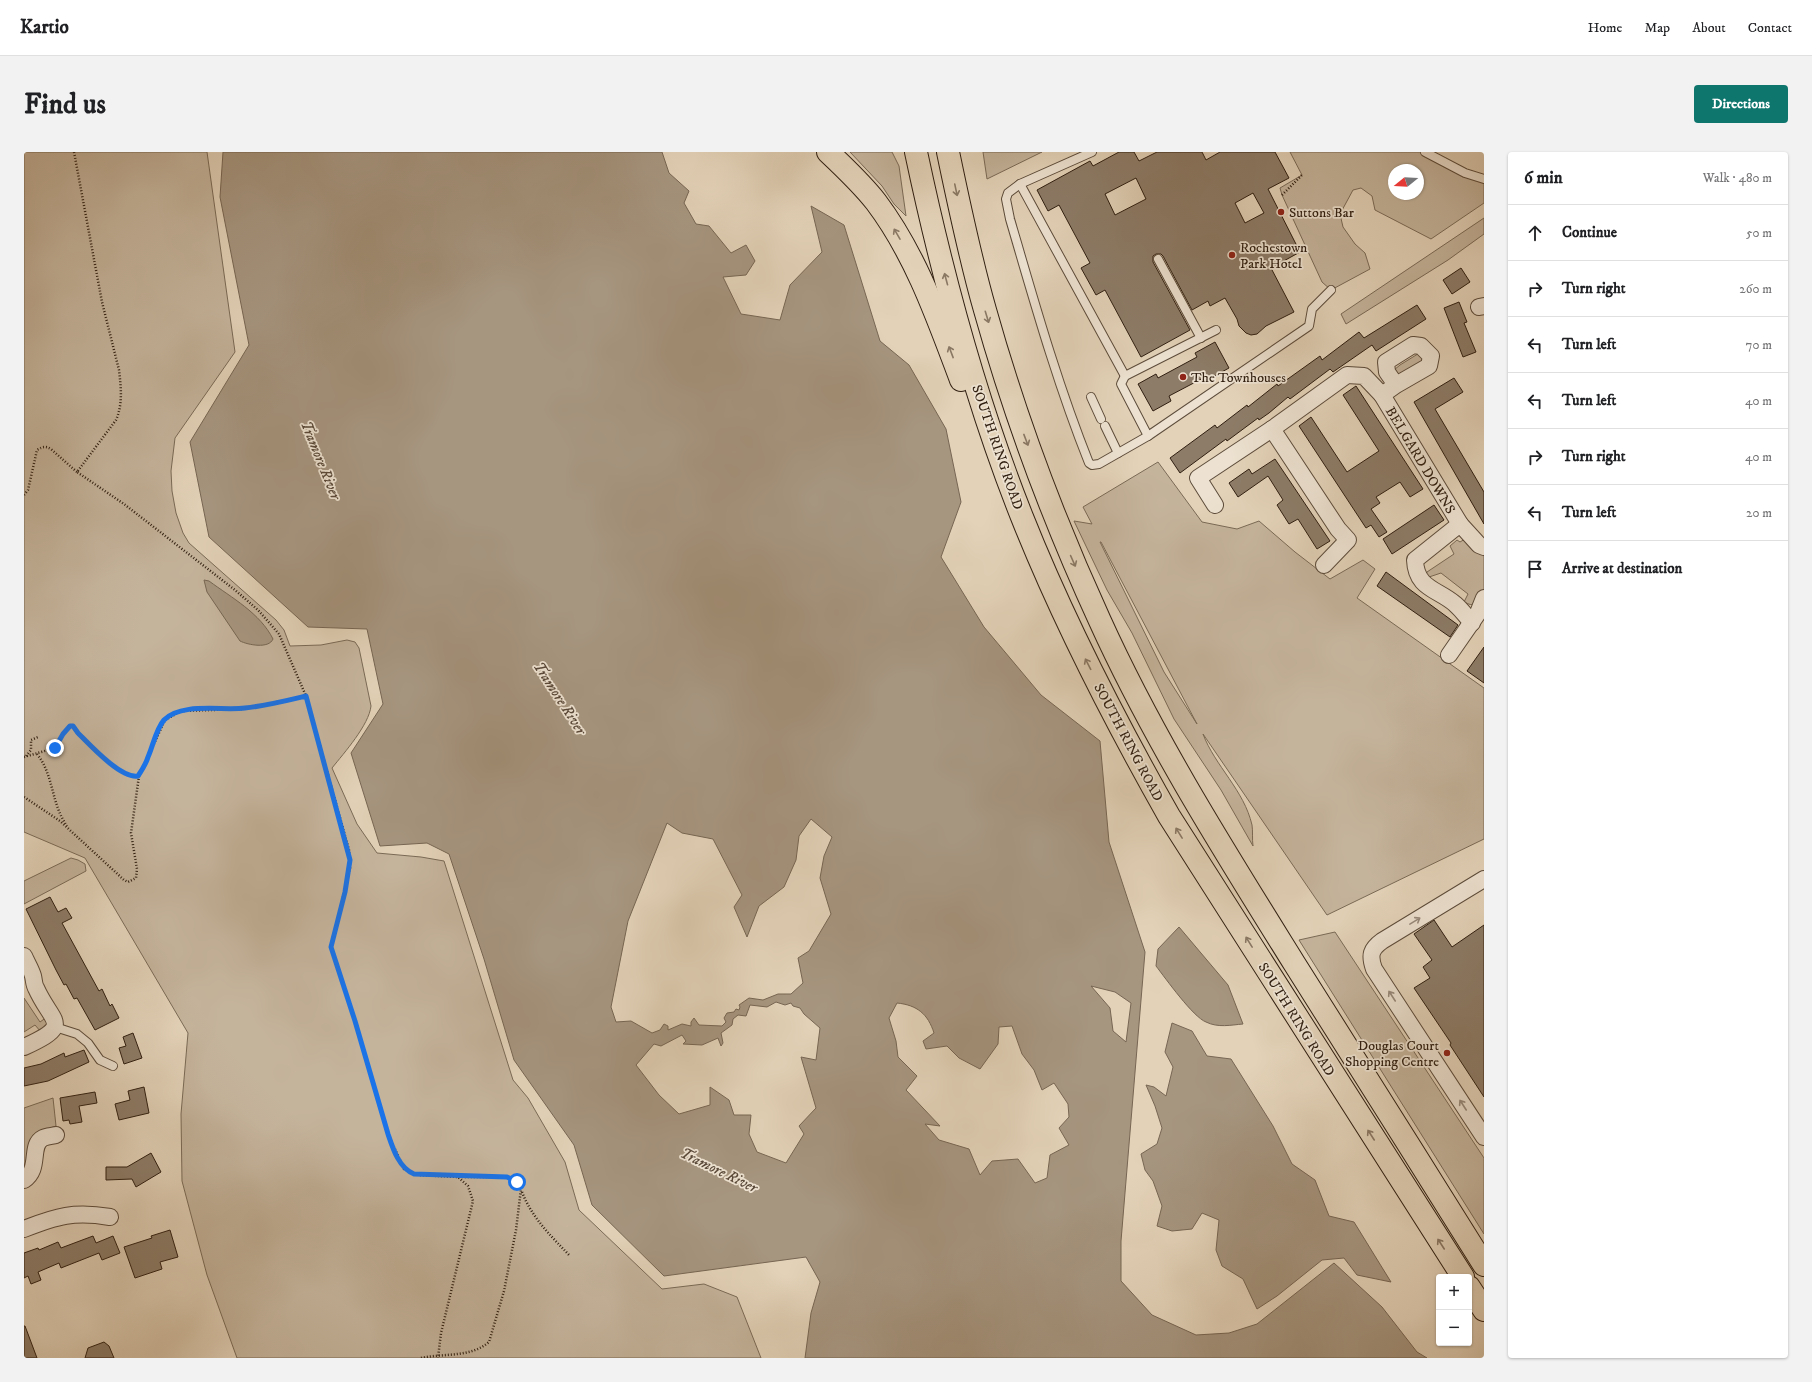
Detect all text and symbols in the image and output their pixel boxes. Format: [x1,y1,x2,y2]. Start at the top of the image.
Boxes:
text: Kartio [20,16,69,39]
text: Home [1588,19,1622,37]
text: Map [1644,19,1670,37]
text: About [1692,19,1726,37]
text: Contact [1748,19,1792,37]
button: Directions [1694,85,1788,123]
text: Find us [24,87,106,122]
north arrow [1388,164,1424,200]
text: 6 min [1524,167,1563,189]
text: Walk · 480 m [1703,170,1772,186]
one-way arrow [953,183,961,196]
place label: Suttons Bar [1289,204,1355,222]
marker: Suttons Bar [1276,207,1286,217]
icon: ahead [1524,222,1546,244]
text: Continue [1562,223,1617,242]
text: 50 m [1746,225,1772,241]
one-way arrow [892,228,900,240]
place label: Rochestown Park Hotel [1240,239,1308,273]
marker: Rochestown Park Hotel [1227,250,1237,260]
one-way arrow [942,273,949,286]
icon: right [1524,278,1546,300]
text: Turn right [1562,279,1625,298]
text: 260 m [1739,281,1772,297]
one-way arrow [984,310,991,323]
icon: left [1524,334,1546,356]
text: Turn left [1562,335,1616,354]
text: 70 m [1746,337,1772,353]
one-way arrow [946,347,954,359]
place label: The Townhouses [1191,369,1286,387]
marker: The Townhouses [1178,372,1188,382]
street label: SOUTH RING ROAD [967,382,1027,512]
icon: left [1524,390,1546,412]
text: Turn left [1562,391,1616,410]
text: 40 m [1745,393,1772,409]
street label: BELGARD DOWNS [1381,404,1459,517]
water label: Tramore River [296,418,346,504]
one-way arrow [1023,434,1031,446]
icon: right [1524,446,1546,468]
text: Turn right [1562,447,1625,466]
text: 40 m [1745,449,1772,465]
icon: left [1524,502,1546,524]
text: Turn left [1562,503,1616,522]
text: 20 m [1746,505,1772,521]
one-way arrow [1070,555,1078,567]
icon: arrive [1524,558,1546,580]
text: Arrive at destination [1562,559,1682,578]
water label: Tramore River [529,658,591,740]
one-way arrow [1084,658,1091,670]
street label: SOUTH RING ROAD [1089,680,1167,805]
route end [46,739,64,757]
one-way arrow [1175,827,1184,838]
one-way arrow [1409,916,1421,924]
one-way arrow [1245,937,1253,948]
street label: SOUTH RING ROAD [1254,959,1338,1080]
one-way arrow [1387,990,1395,1002]
place label: Douglas Court Shopping Centre [1345,1037,1440,1071]
marker: Douglas Court Shopping Centre [1442,1048,1452,1058]
one-way arrow [1458,1099,1466,1111]
one-way arrow [1367,1130,1375,1141]
water label: Tramore River [677,1144,762,1198]
route start [508,1173,526,1191]
one-way arrow [1437,1238,1445,1250]
map controls [1436,1274,1472,1346]
button: + [1436,1274,1472,1310]
button: − [1436,1310,1472,1346]

